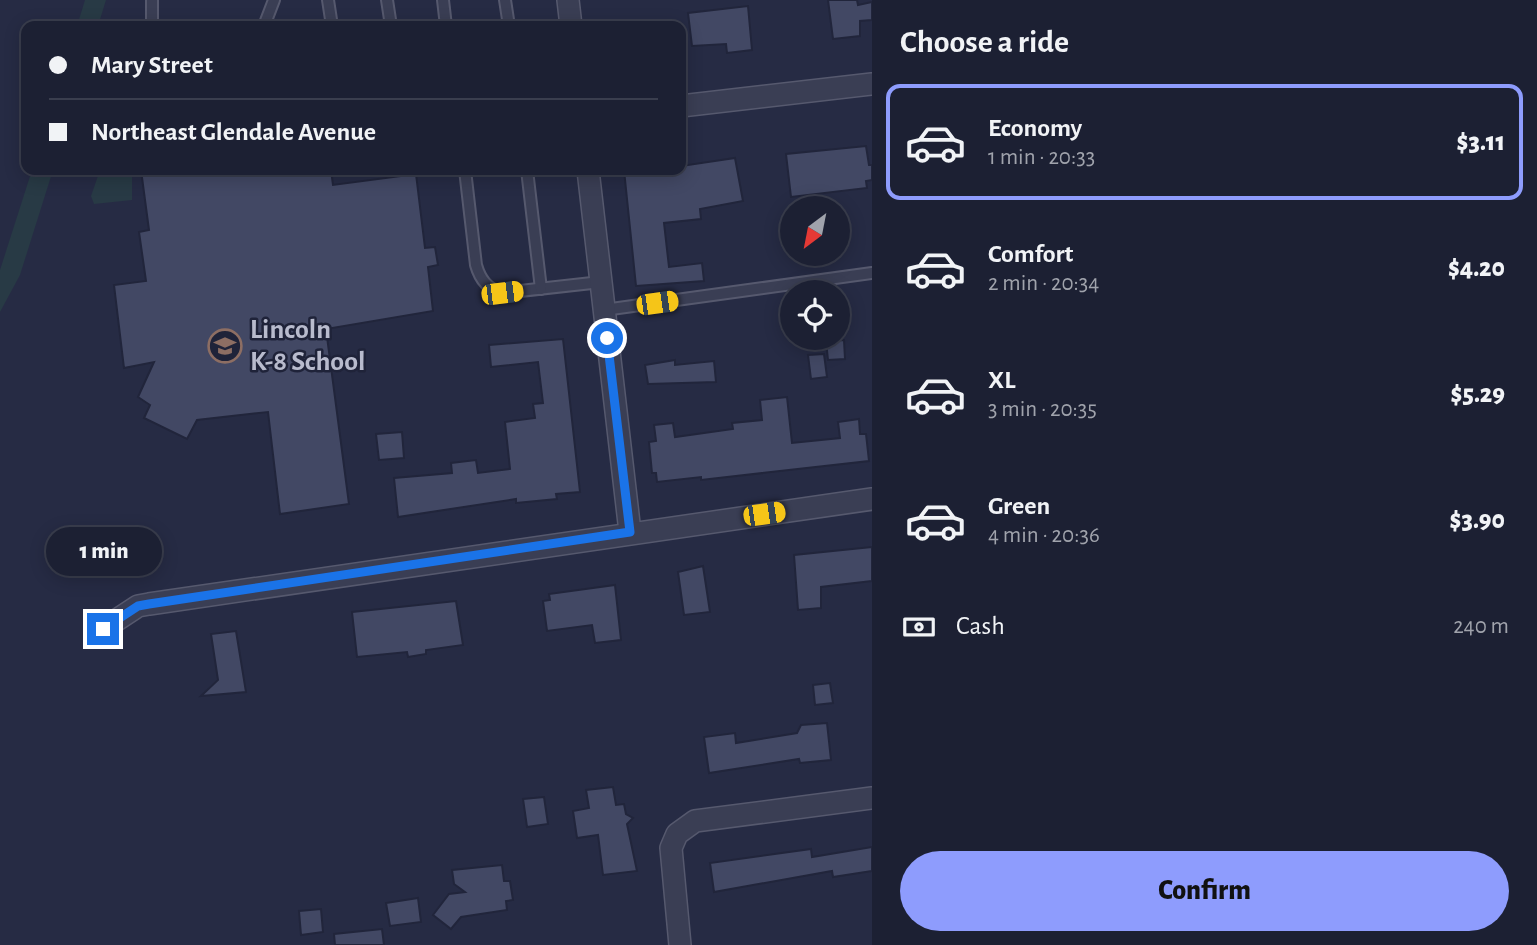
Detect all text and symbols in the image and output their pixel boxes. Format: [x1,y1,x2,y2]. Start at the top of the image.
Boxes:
text: Choose a ride [900,26,1069,58]
text: Mary Street [91,52,213,78]
icon: car [904,111,967,174]
text: Economy [988,115,1082,141]
text: Northeast Glendale Avenue [91,119,376,145]
text: $3.11 [1457,129,1505,155]
text: 1 min · 20:33 [988,146,1095,169]
north arrow [780,196,850,266]
map controls [780,196,850,350]
icon: car [904,237,967,300]
text: Comfort [988,241,1073,267]
text: $4.20 [1448,255,1505,281]
text: 2 min · 20:34 [988,272,1099,295]
car [480,280,525,306]
button: locate [780,280,850,350]
car [635,290,680,316]
place label: Lincoln K-8 School [250,316,365,376]
route start [591,322,623,354]
school or university icon: Lincoln K-8 School [206,327,244,365]
icon: car [904,363,967,426]
text: XL [988,367,1015,393]
text: $5.29 [1451,381,1505,407]
text: 3 min · 20:35 [988,398,1097,421]
icon: car [904,489,967,552]
text: Green [988,493,1050,519]
car [742,501,787,527]
text: $3.90 [1450,507,1505,533]
text: 4 min · 20:36 [988,524,1100,547]
callout: 1 min [45,528,161,576]
text: 1 min [80,540,128,563]
icon: cash [900,608,938,646]
route end [87,613,119,645]
text: Cash [956,613,1005,639]
text: 240 m [1453,615,1509,638]
button: Confirm [900,851,1509,931]

